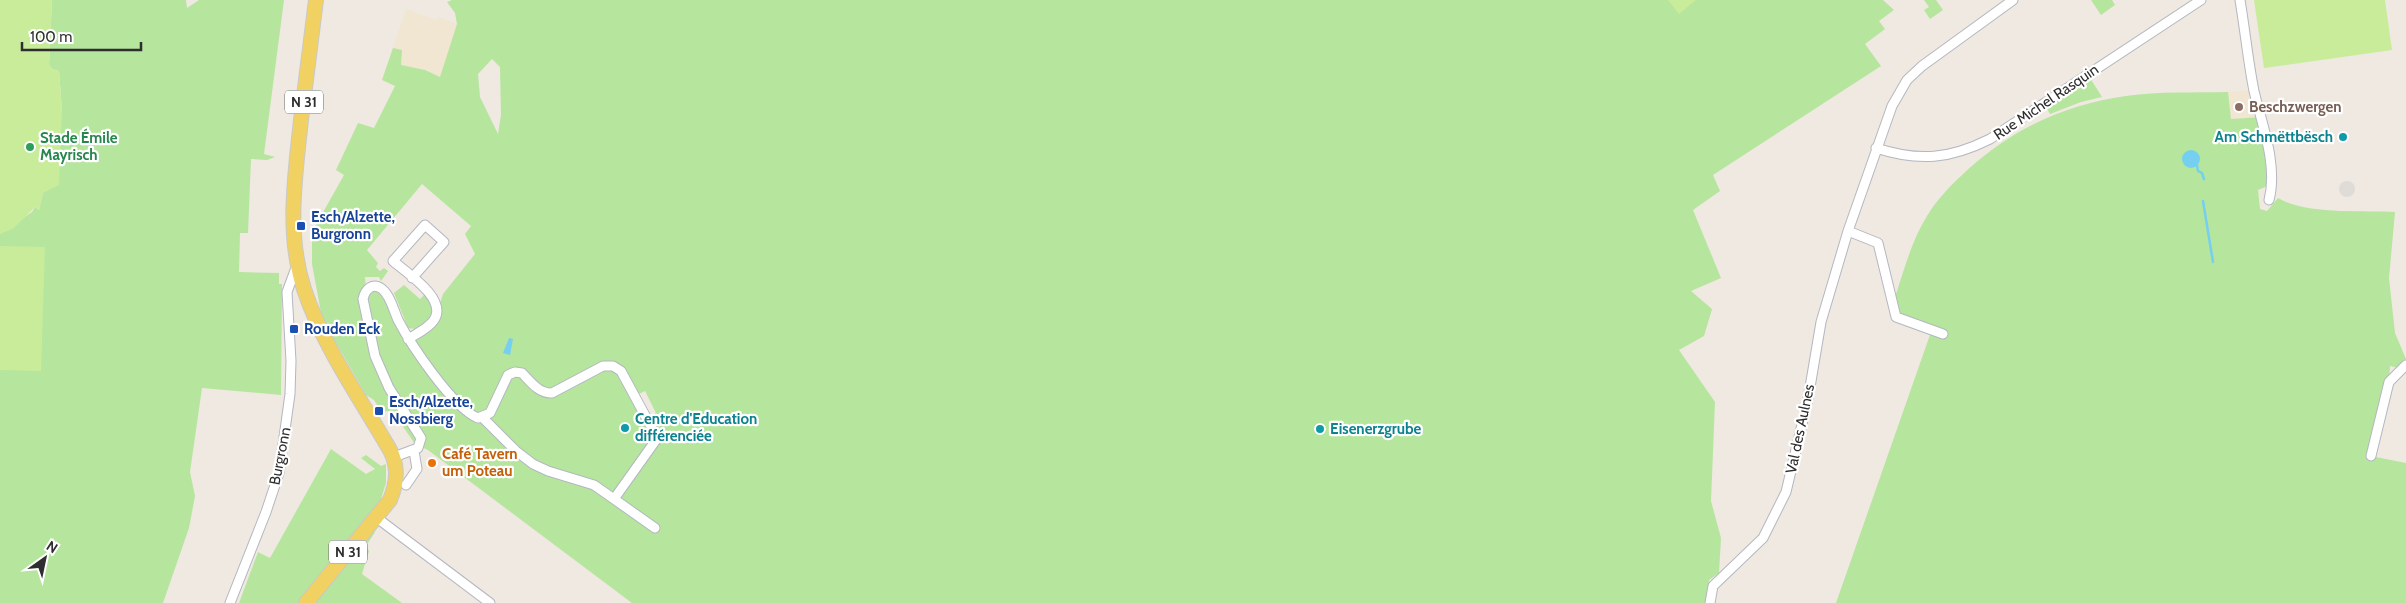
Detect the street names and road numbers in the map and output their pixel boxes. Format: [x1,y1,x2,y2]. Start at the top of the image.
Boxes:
street label: Rue Michel Rasquin [1990,60,2102,144]
road number: N 31 [285,90,323,114]
street label: Val des Aulnes [1782,383,1818,475]
street label: Burgronn [266,426,294,486]
road number: N 31 [329,540,367,564]

